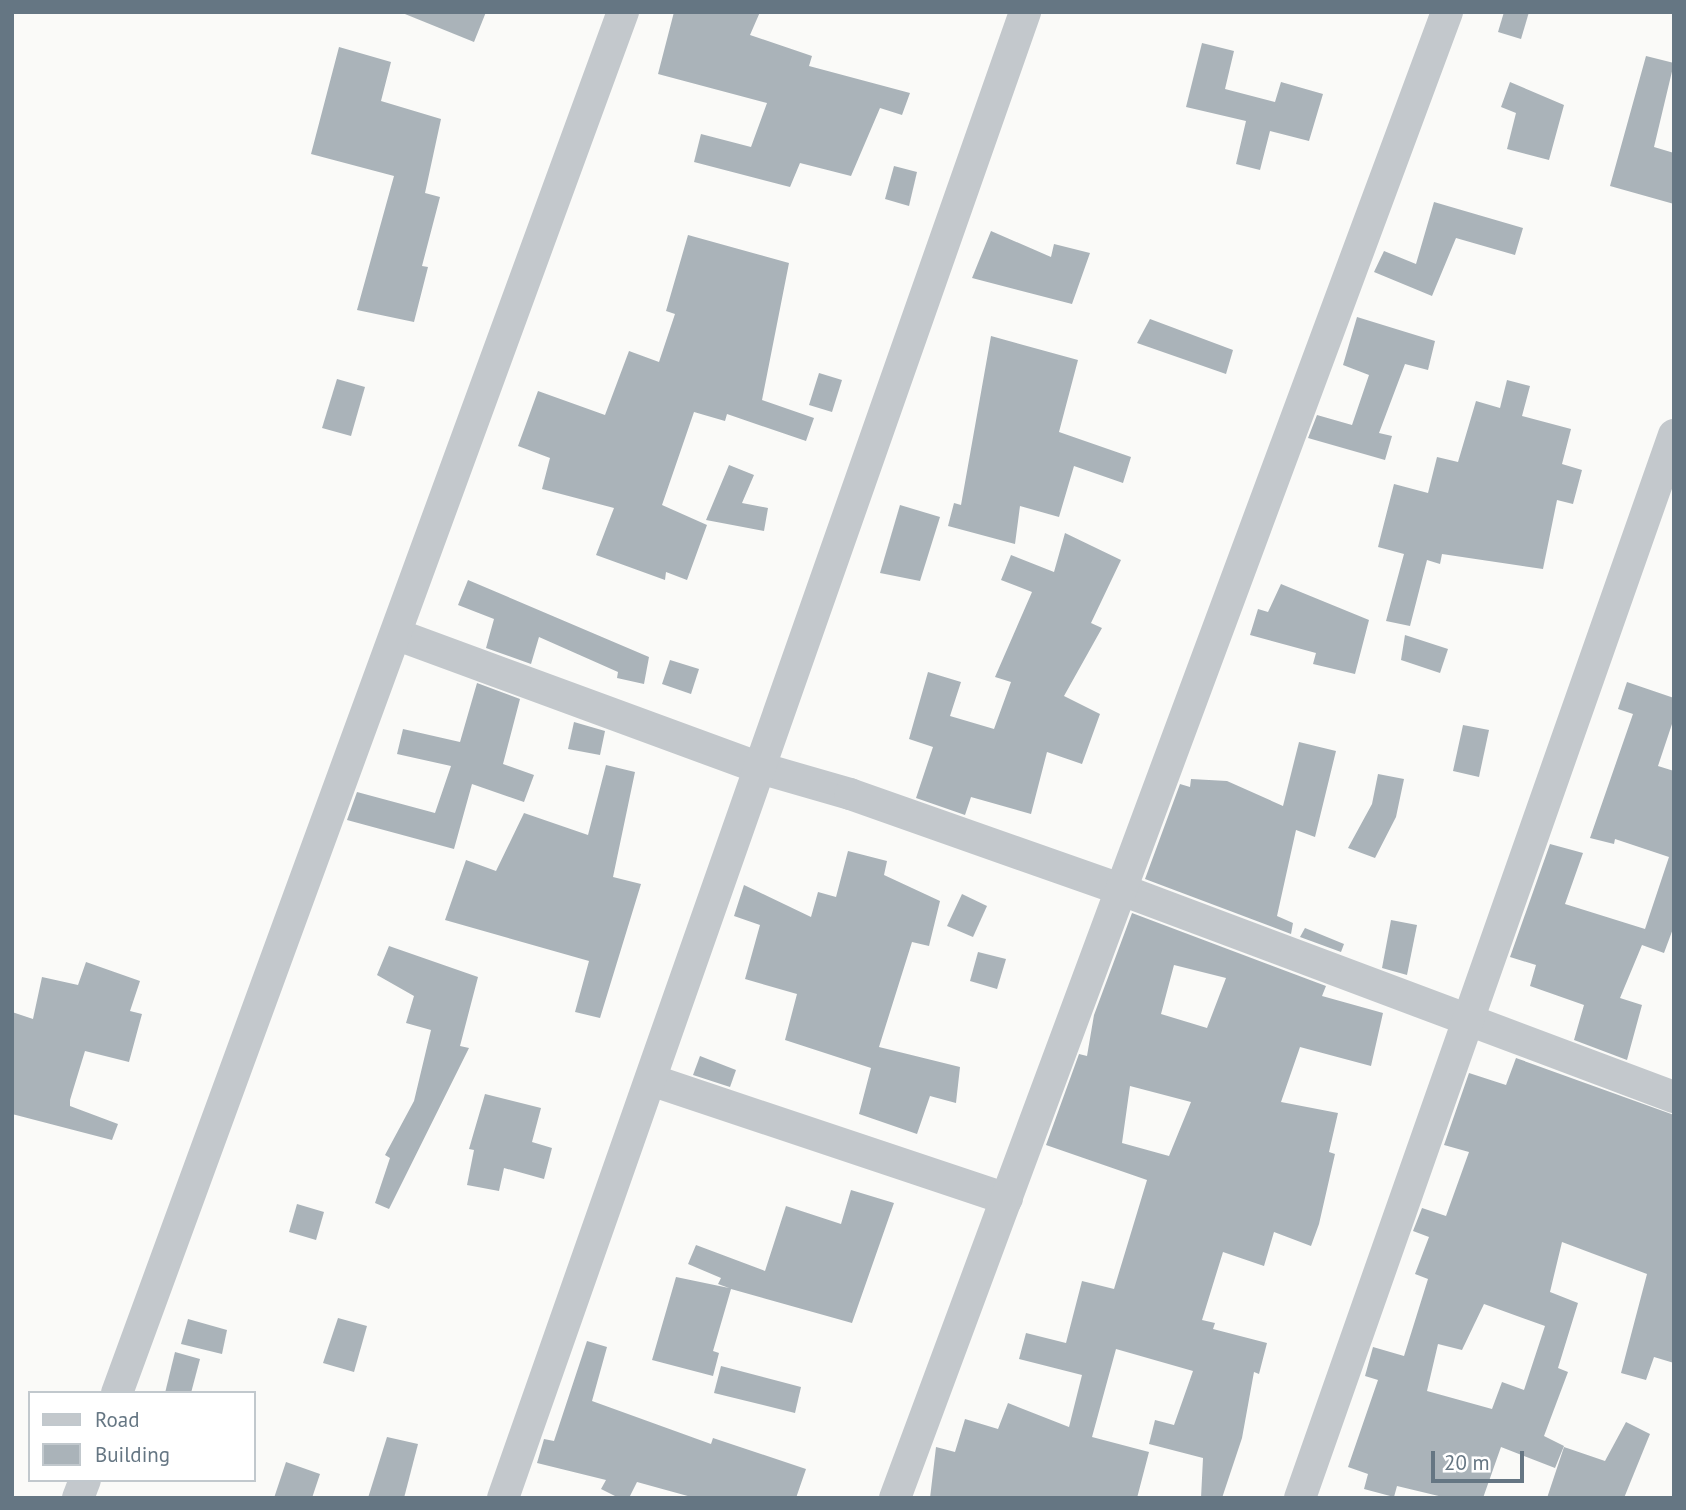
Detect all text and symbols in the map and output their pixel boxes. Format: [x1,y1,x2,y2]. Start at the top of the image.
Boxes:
legend [28,1391,256,1482]
text: Road [95,1406,139,1433]
scale bar [1434,1436,1527,1480]
text: Building [95,1441,170,1468]
text: 20 m [1444,1449,1490,1476]

